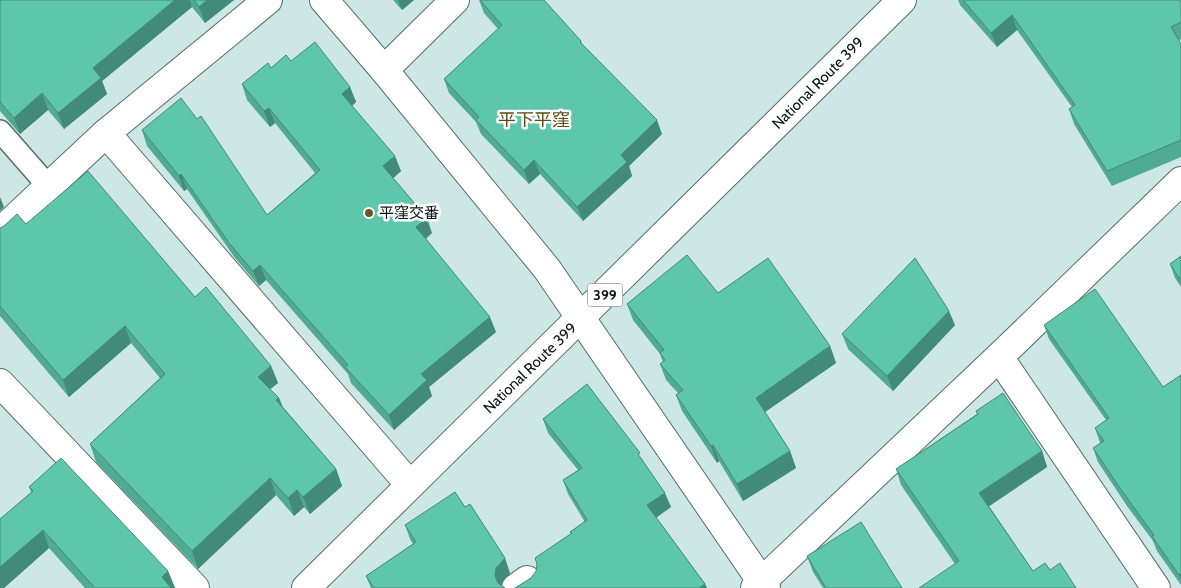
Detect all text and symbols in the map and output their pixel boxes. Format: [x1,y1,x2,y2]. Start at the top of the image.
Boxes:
street label: National Route 399 [768,33,868,133]
district label: 平下平窪 [498,109,570,131]
place label: 平窪交番 [379,204,439,222]
marker: 平窪交番 [363,207,375,219]
road number: 399 [588,284,622,306]
street label: National Route 399 [480,319,580,417]

